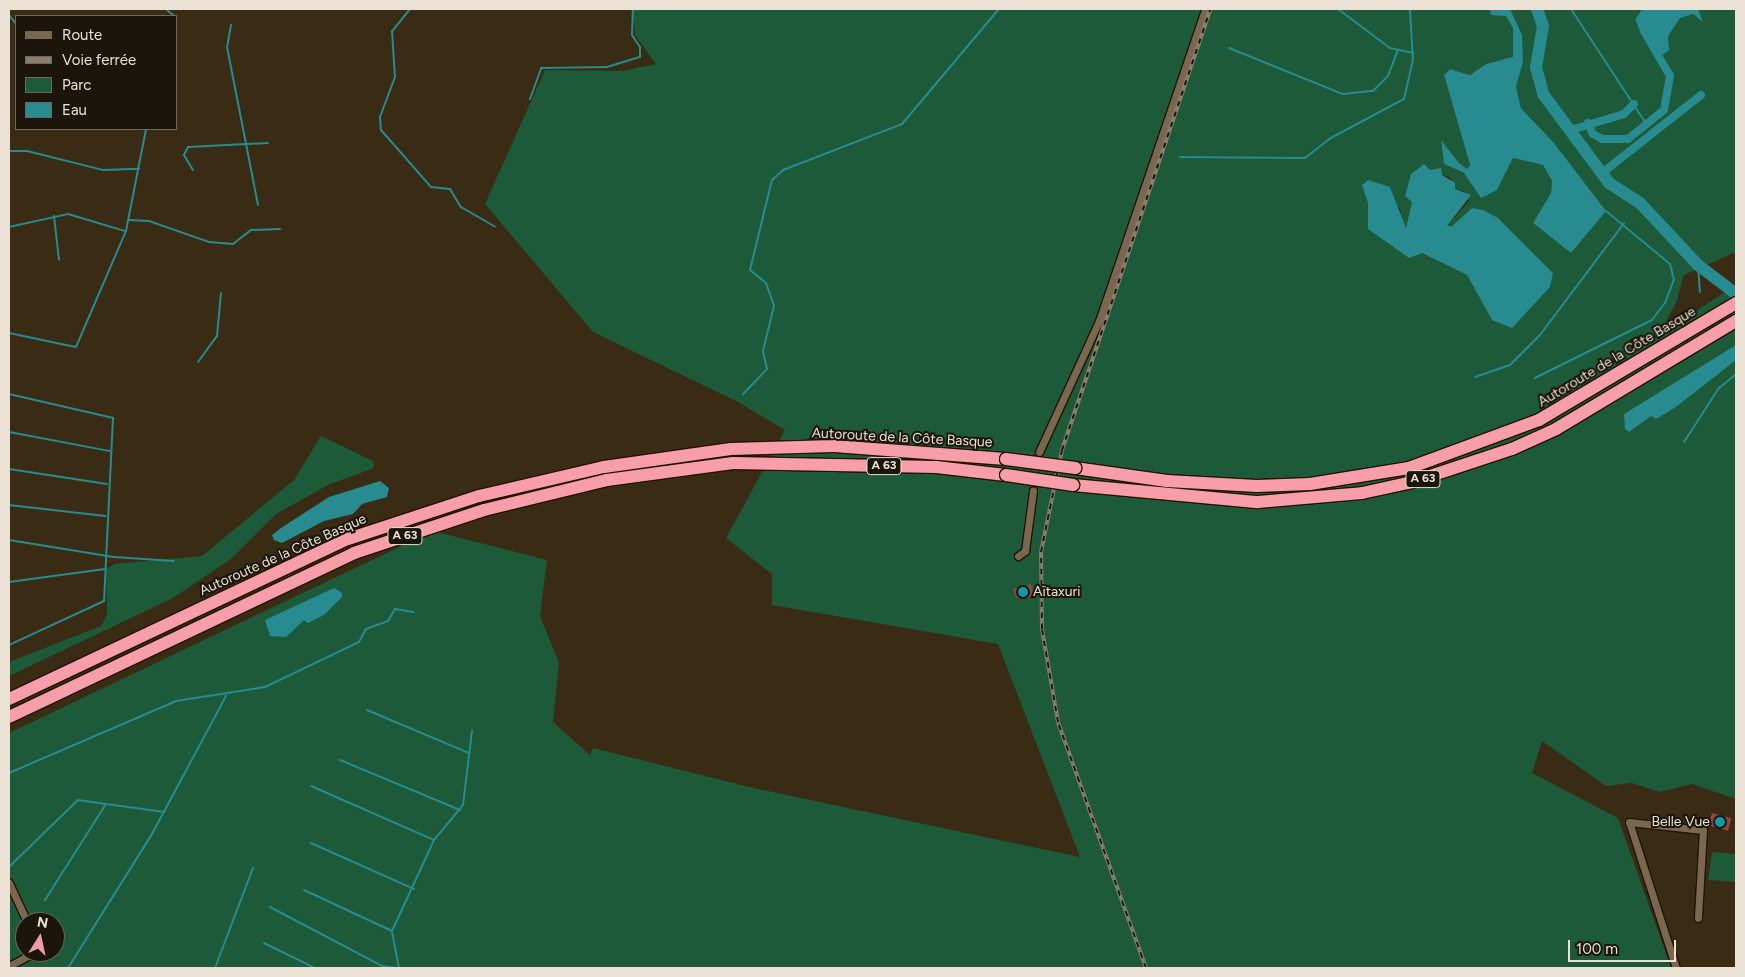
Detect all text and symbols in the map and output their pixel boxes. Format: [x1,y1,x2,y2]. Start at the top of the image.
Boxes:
legend [15,15,178,130]
text: Route [62,26,102,44]
text: Voie ferrée [62,51,136,69]
text: Parc [62,76,91,94]
text: Eau [62,101,87,119]
street label: Autoroute de la Côte Basque [1535,303,1699,411]
street label: Autoroute de la Côte Basque [811,425,993,451]
road number: A 63 [865,456,903,476]
road number: A 63 [1404,469,1442,488]
street label: Autoroute de la Côte Basque [197,511,369,599]
road number: A 63 [386,526,424,546]
place label: Aïtaxuri [1033,584,1081,600]
marker: Aïtaxuri [1017,586,1029,598]
place label: Belle Vue [1651,814,1710,830]
marker: Belle Vue [1714,816,1726,828]
north arrow [15,912,65,962]
text: N [36,913,49,932]
scale bar [1570,930,1678,962]
text: 100 m [1576,940,1618,958]

